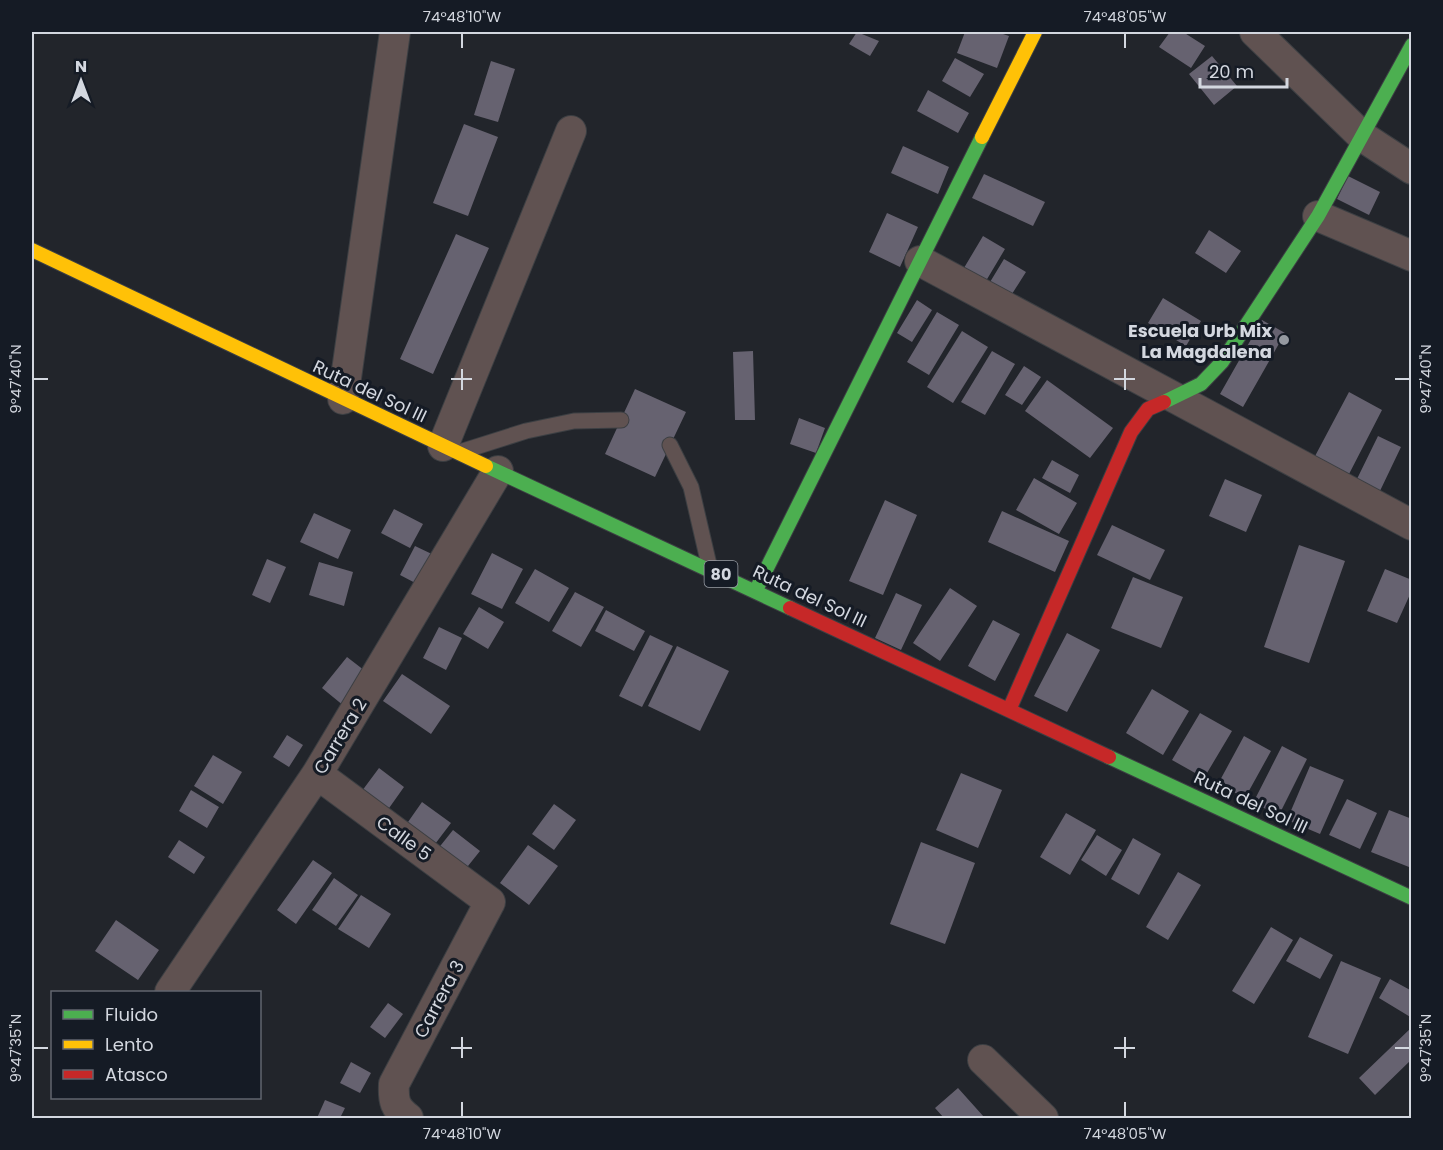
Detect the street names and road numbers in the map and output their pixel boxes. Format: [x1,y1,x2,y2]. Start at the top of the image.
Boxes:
street label: Ruta del Sol III [309,354,431,428]
street label: Ruta del Sol III [749,559,871,633]
road number: 80 [704,561,738,587]
street label: Carrera 2 [307,693,373,779]
street label: Ruta del Sol III [1190,765,1312,839]
street label: Calle 5 [371,810,437,866]
street label: Carrera 3 [408,956,470,1042]

